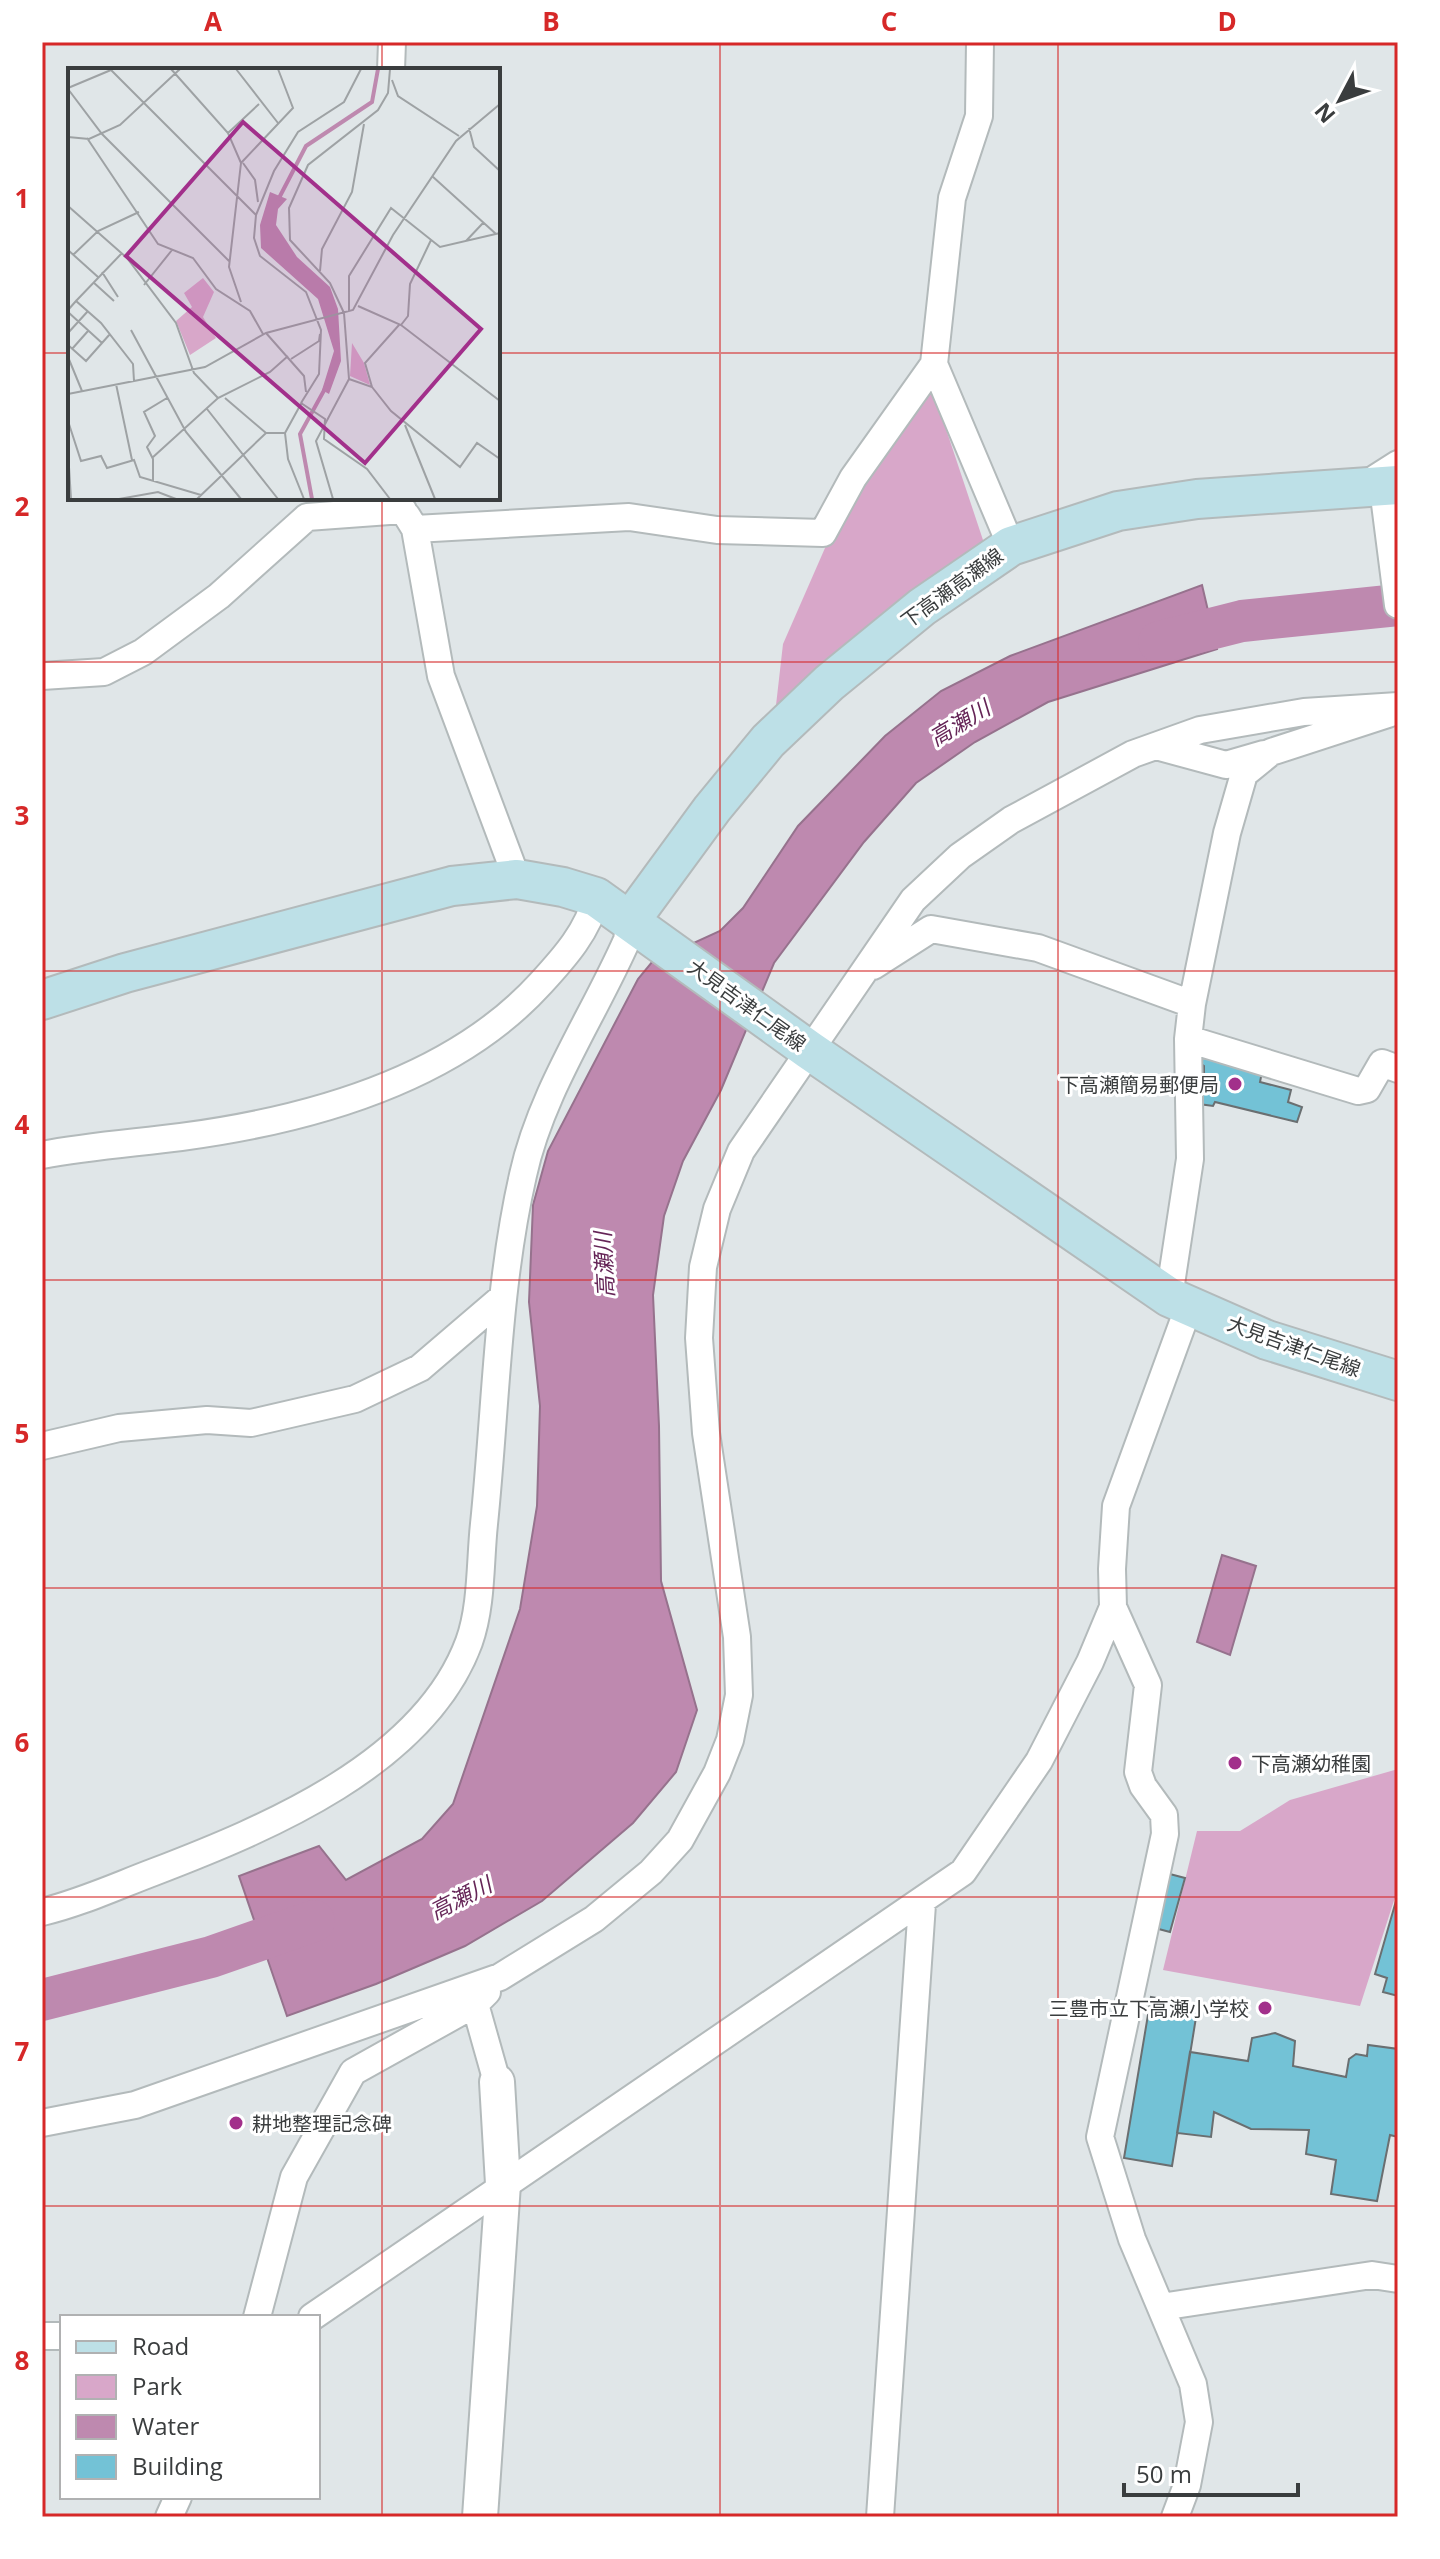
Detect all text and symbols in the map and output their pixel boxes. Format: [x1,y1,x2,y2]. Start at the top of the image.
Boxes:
text: A [204,3,222,39]
text: B [542,3,560,39]
text: C [881,3,897,39]
text: D [1217,3,1237,39]
north arrow [1300,60,1380,140]
inset map [68,68,500,500]
text: N [1307,97,1341,130]
text: 1 [15,180,29,216]
text: 2 [15,488,30,524]
street label: 下高瀬高瀬線 [896,542,1008,634]
water label: 高瀬川 [923,691,997,752]
text: 3 [15,797,29,833]
street label: 大見吉津仁尾線 [682,953,812,1057]
place label: 下高瀬簡易郵便局 [1059,1071,1219,1098]
marker: 下高瀬簡易郵便局 [1226,1075,1244,1093]
text: 4 [15,1106,30,1142]
water label: 高瀬川 [586,1229,620,1299]
street label: 大見吉津仁尾線 [1224,1309,1364,1383]
text: 5 [15,1415,29,1451]
text: 6 [15,1724,30,1760]
place label: 下高瀬幼稚園 [1251,1750,1371,1777]
marker: 下高瀬幼稚園 [1226,1754,1244,1772]
water label: 高瀬川 [424,1868,498,1925]
place label: 三豊市立下高瀬小学校 [1049,1995,1249,2022]
marker: 三豊市立下高瀬小学校 [1256,1999,1274,2017]
text: 7 [15,2033,30,2069]
place label: 耕地整理記念碑 [252,2110,392,2137]
marker: 耕地整理記念碑 [227,2114,245,2132]
legend [60,2315,320,2499]
text: Road [132,2329,189,2362]
text: 8 [15,2342,29,2378]
text: Park [132,2369,183,2402]
text: Water [132,2409,200,2442]
scale bar [1124,2447,1298,2497]
text: Building [132,2449,223,2482]
text: 50 m [1136,2457,1192,2490]

